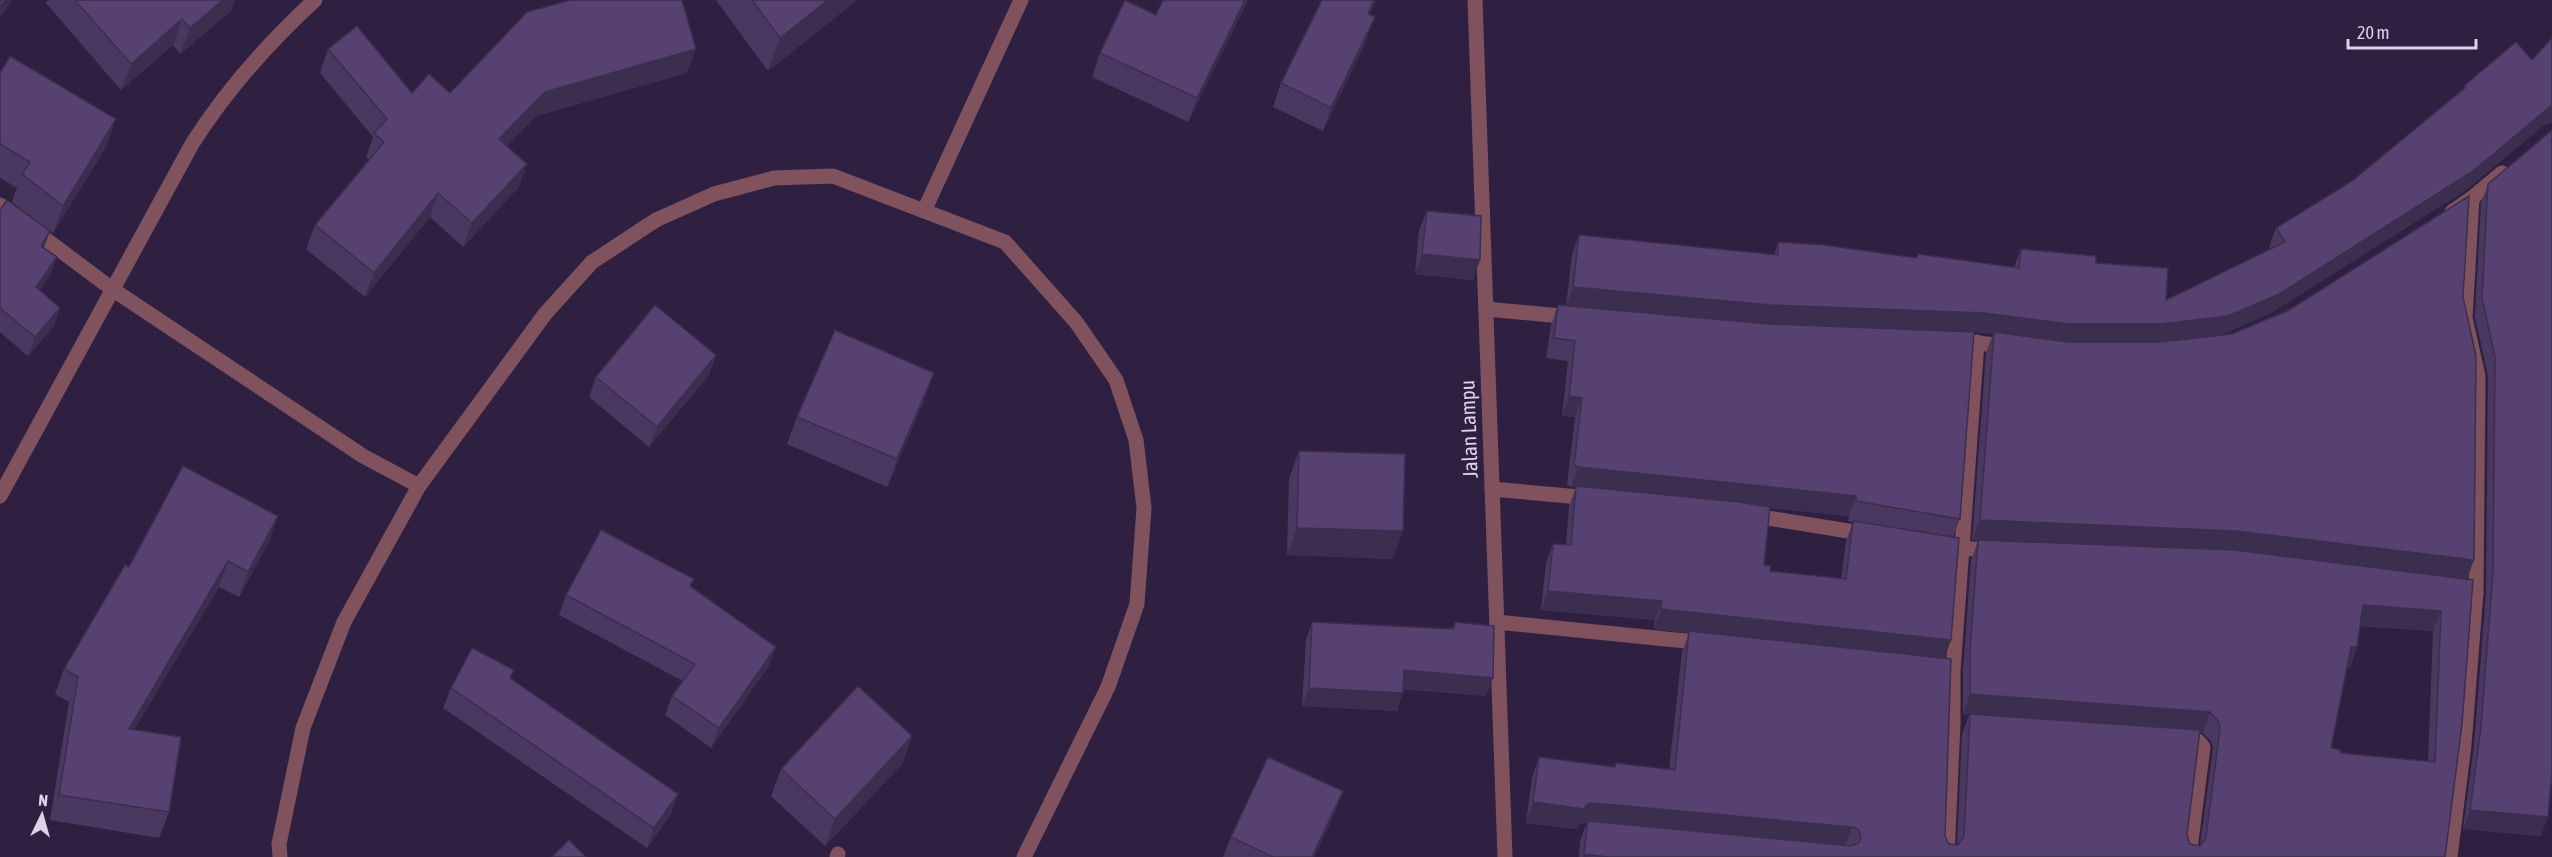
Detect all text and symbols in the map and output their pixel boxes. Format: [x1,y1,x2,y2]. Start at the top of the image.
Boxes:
scale bar [2348,12,2476,50]
text: 20 m [2357,22,2389,43]
street label: Jalan Lampu [1454,380,1482,478]
north arrow [12,785,72,845]
text: N [38,791,49,809]

